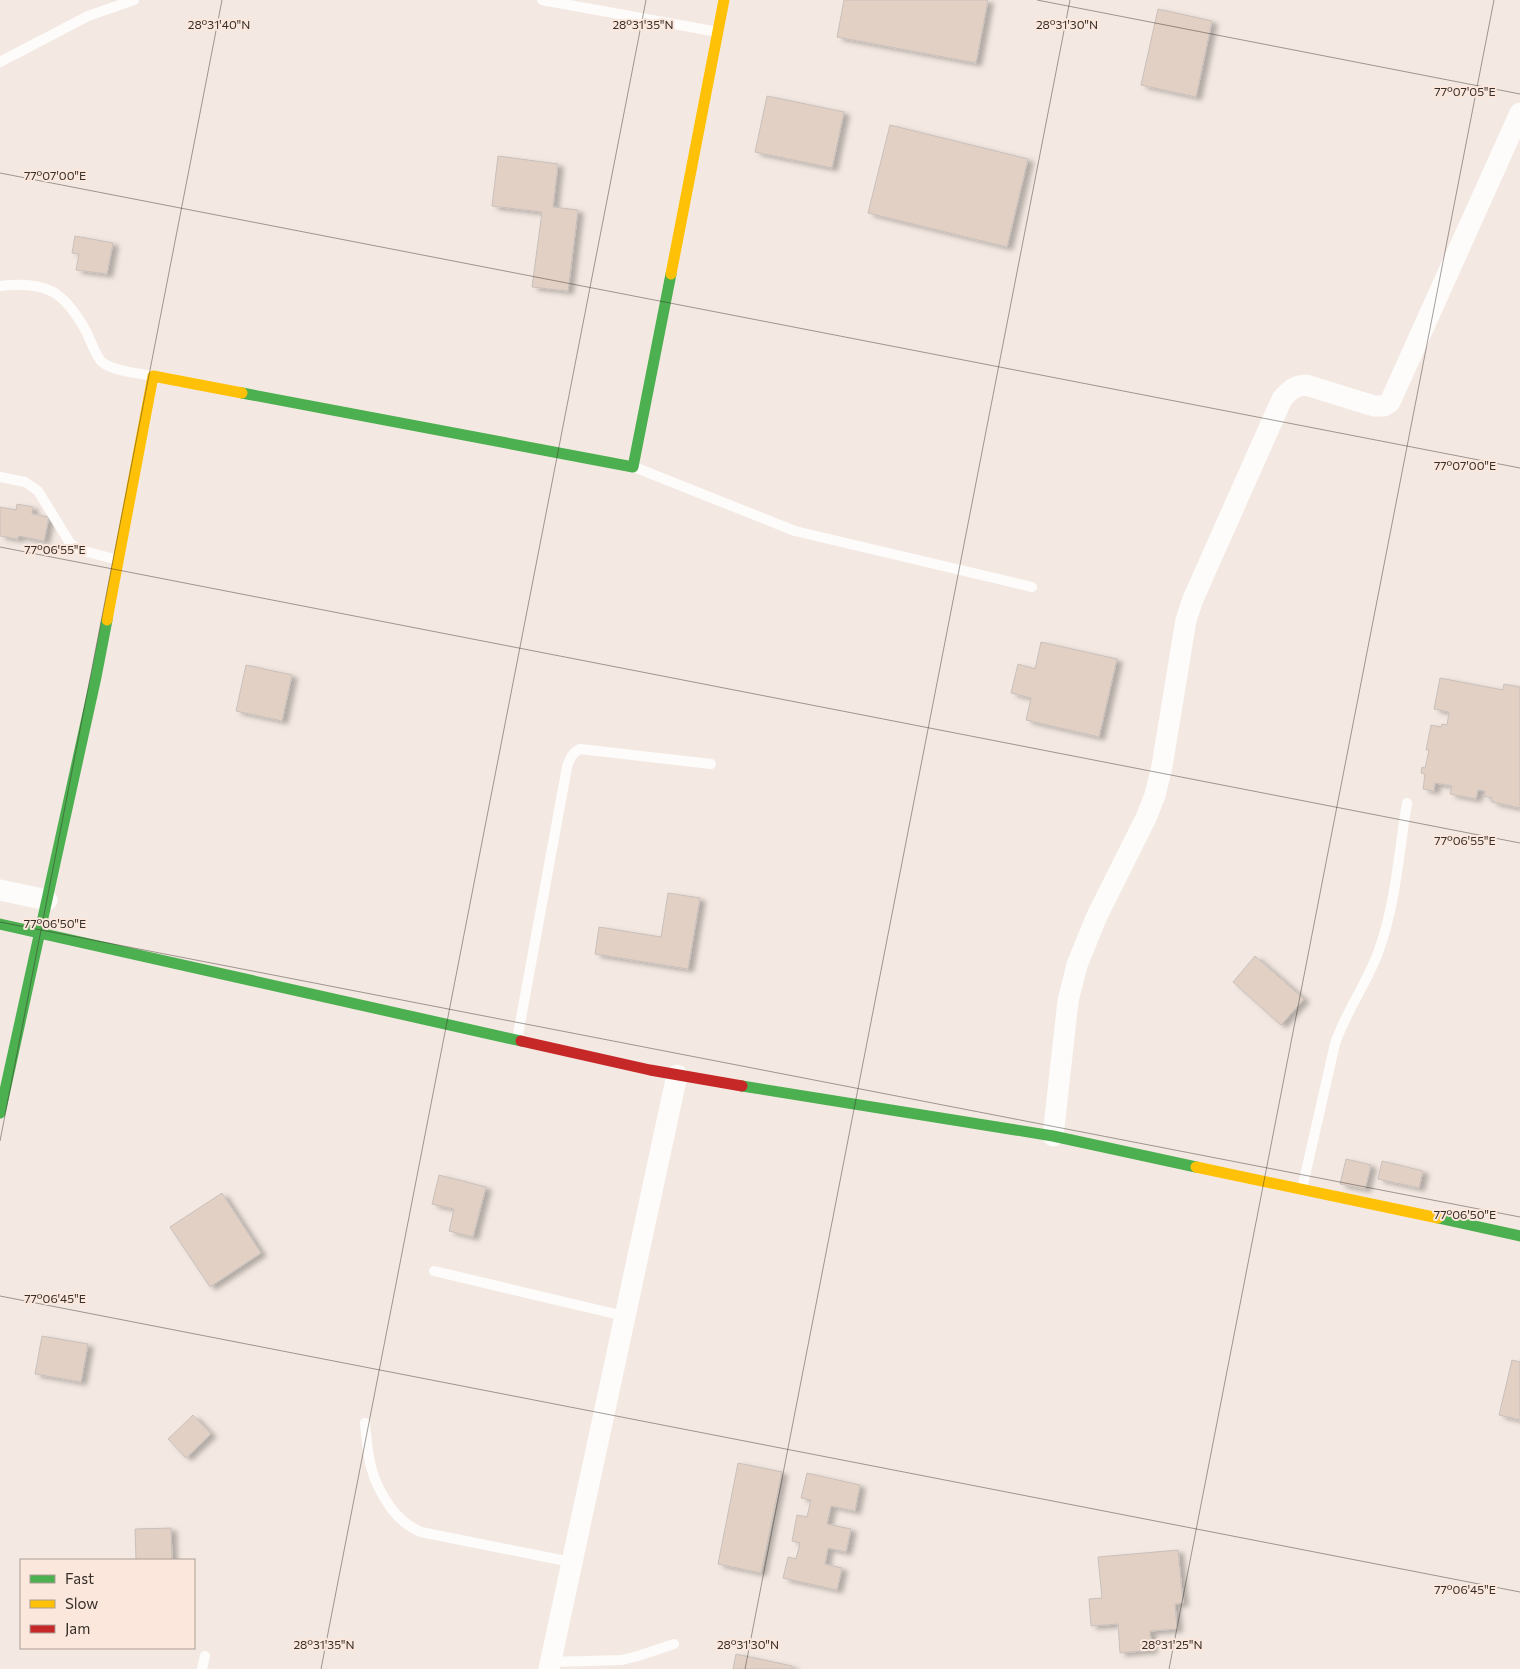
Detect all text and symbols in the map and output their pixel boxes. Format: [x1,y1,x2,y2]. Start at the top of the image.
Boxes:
text: 28°31'40"N [188,17,250,31]
text: 28°31'35"N [612,17,674,31]
text: 28°31'30"N [1036,17,1098,31]
text: 77°07'05"E [1434,84,1496,98]
text: 77°07'00"E [24,168,86,182]
text: 77°07'00"E [1434,458,1496,472]
text: 77°06'55"E [24,542,86,556]
text: 77°06'55"E [1434,833,1496,847]
text: 77°06'50"E [24,916,86,930]
text: 77°06'50"E [1434,1207,1496,1221]
text: 77°06'45"E [24,1291,86,1305]
legend [20,1559,195,1649]
text: Fast [65,1569,94,1587]
text: 77°06'45"E [1434,1582,1496,1596]
text: Slow [65,1594,98,1612]
text: Jam [65,1619,90,1637]
text: 28°31'35"N [293,1637,355,1651]
text: 28°31'30"N [717,1637,779,1651]
text: 28°31'25"N [1142,1637,1202,1651]

